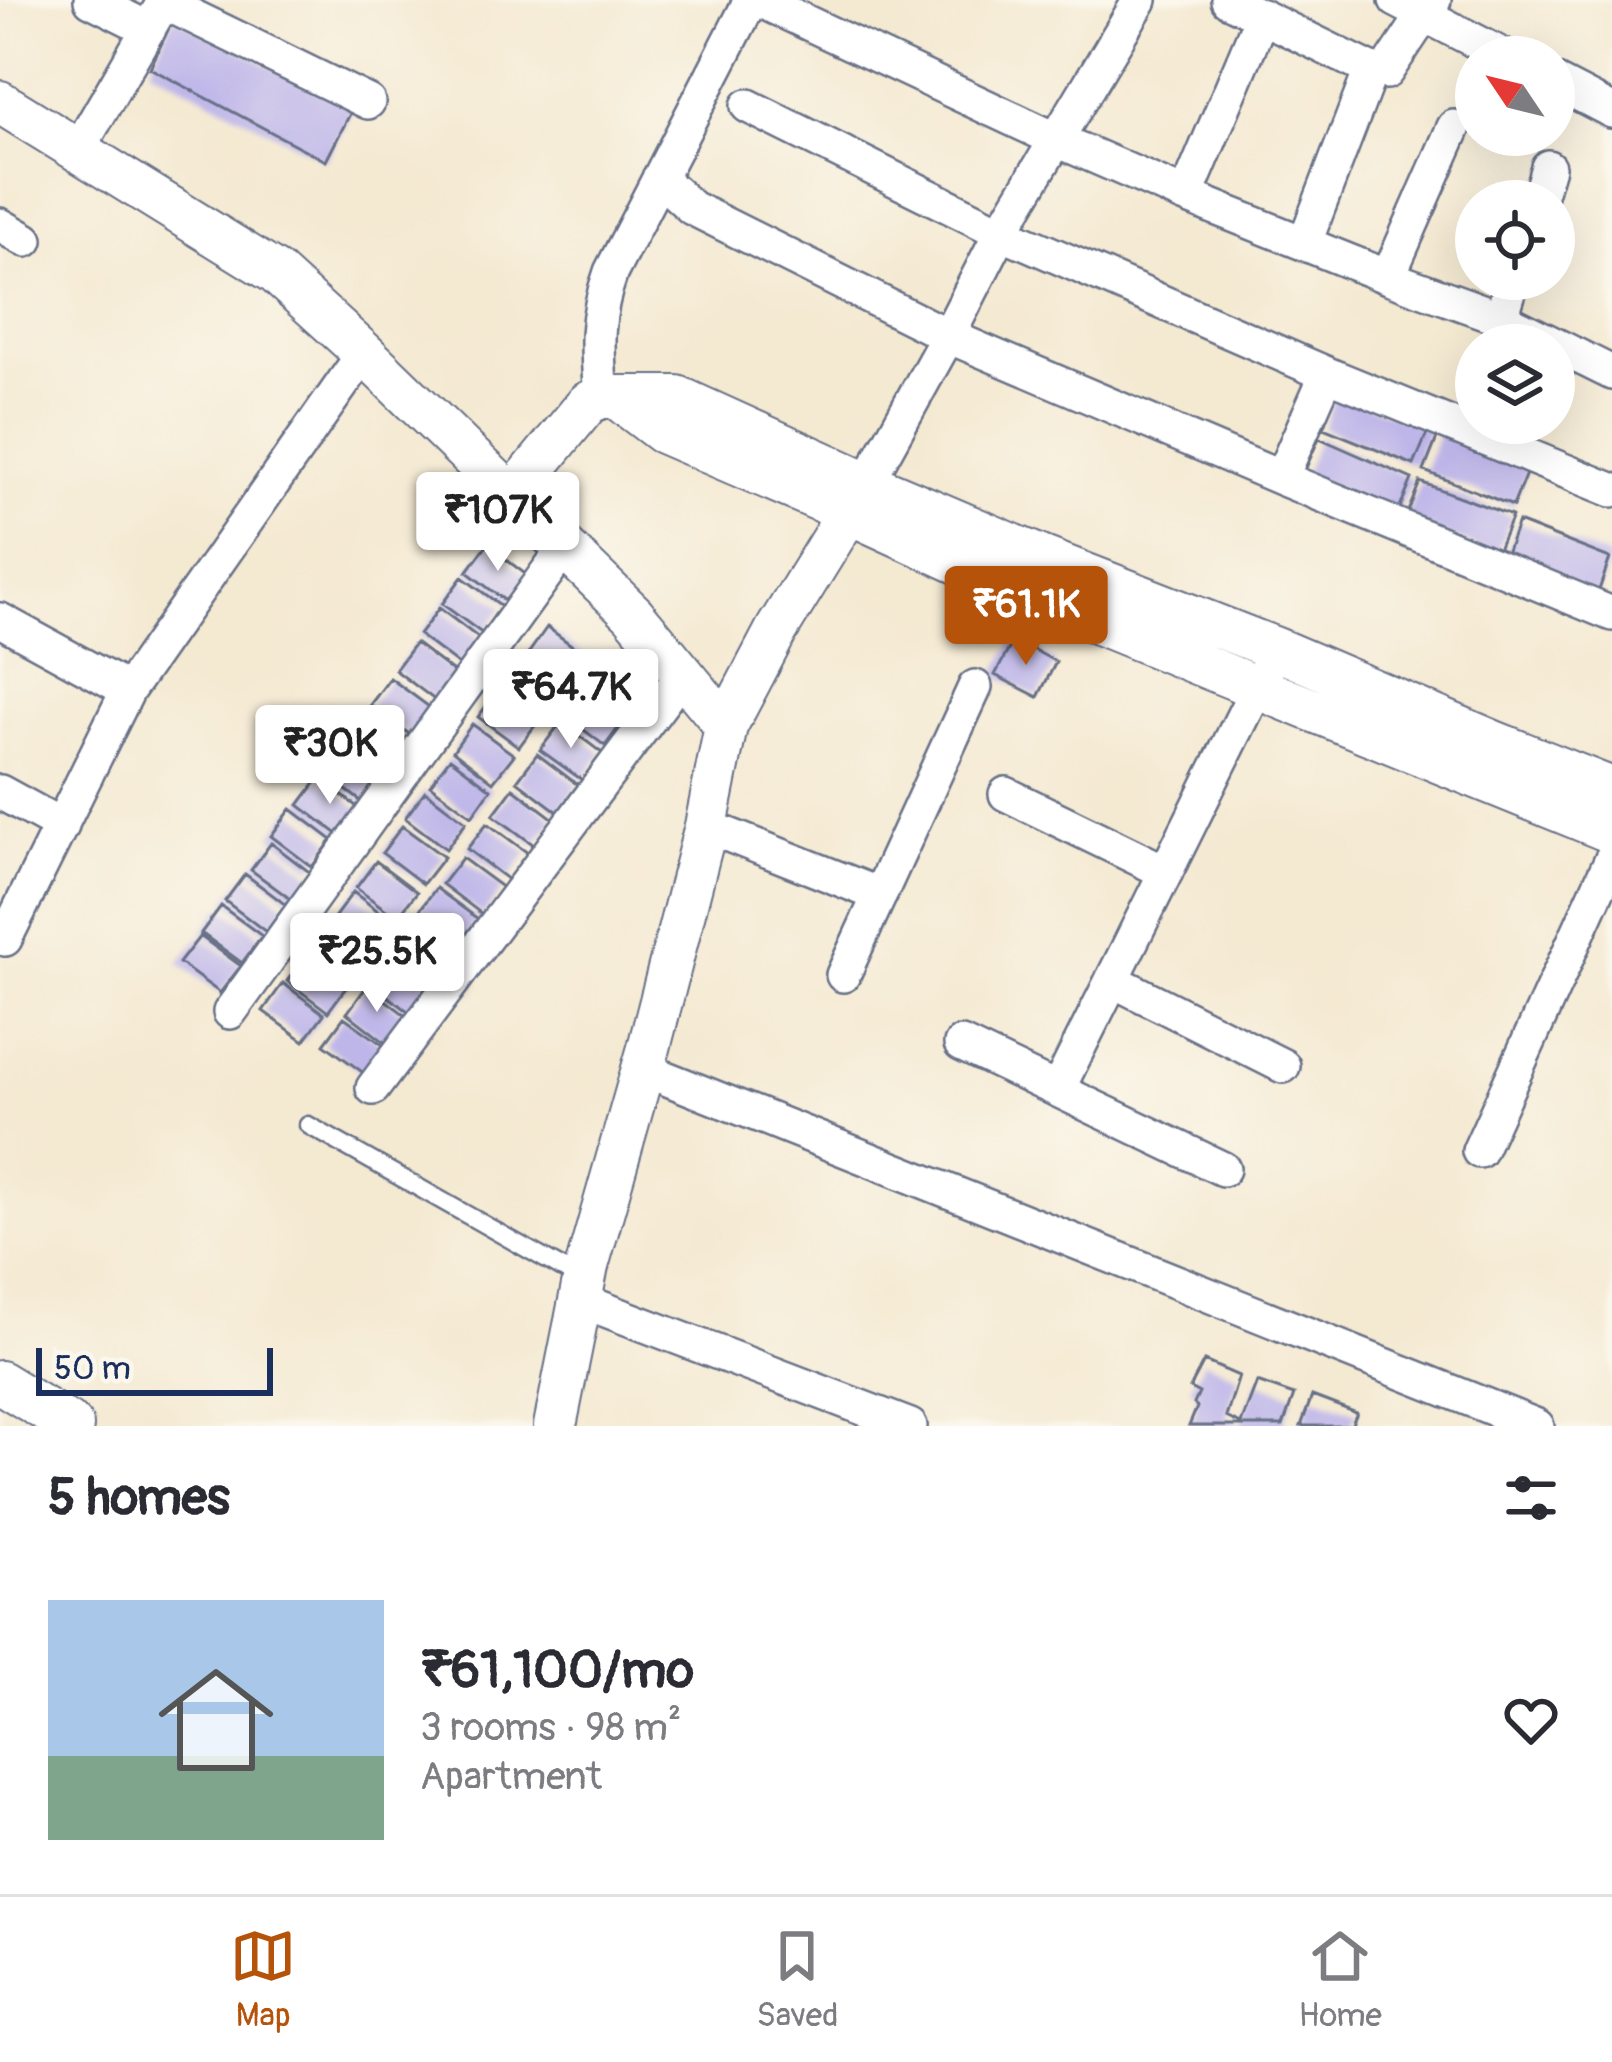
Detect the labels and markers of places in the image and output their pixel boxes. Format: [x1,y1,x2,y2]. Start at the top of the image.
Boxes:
pin: ₹107K [414,472,582,574]
pin: ₹61.1K [928,566,1124,668]
pin: ₹64.7K [473,649,669,751]
pin: ₹30K [259,705,401,807]
pin: ₹25.5K [279,913,475,1015]

